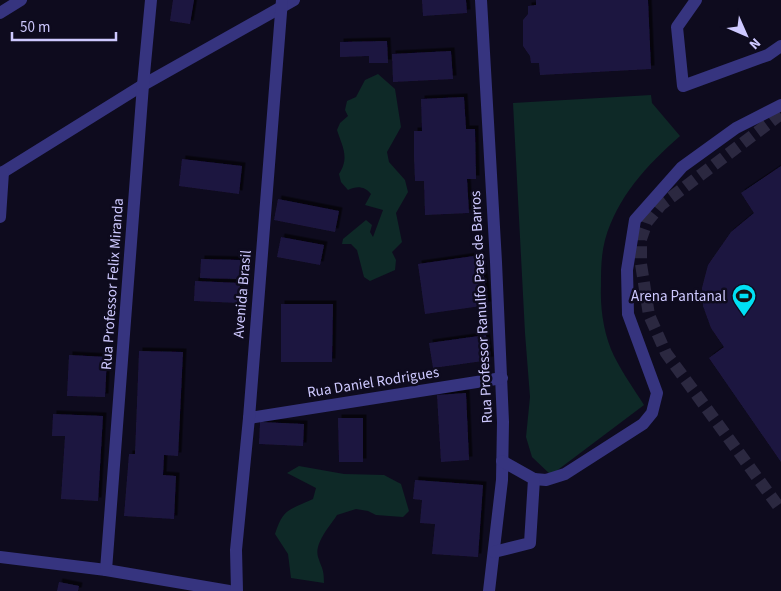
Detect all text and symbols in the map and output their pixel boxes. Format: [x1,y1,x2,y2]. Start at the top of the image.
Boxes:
scale bar [12,10,116,42]
north arrow [721,10,771,60]
text: 50 m [20,17,50,38]
text: N [744,33,765,54]
street label: Rua Professor Ranulfo Paes de Barros [465,190,498,424]
street label: Rua Professor Felix Miranda [96,197,129,371]
street label: Avenida Brasil [228,249,257,339]
sports icon: Arena Pantanal [731,283,757,317]
place label: Arena Pantanal [631,286,726,307]
street label: Rua Daniel Rodrigues [306,362,441,403]

